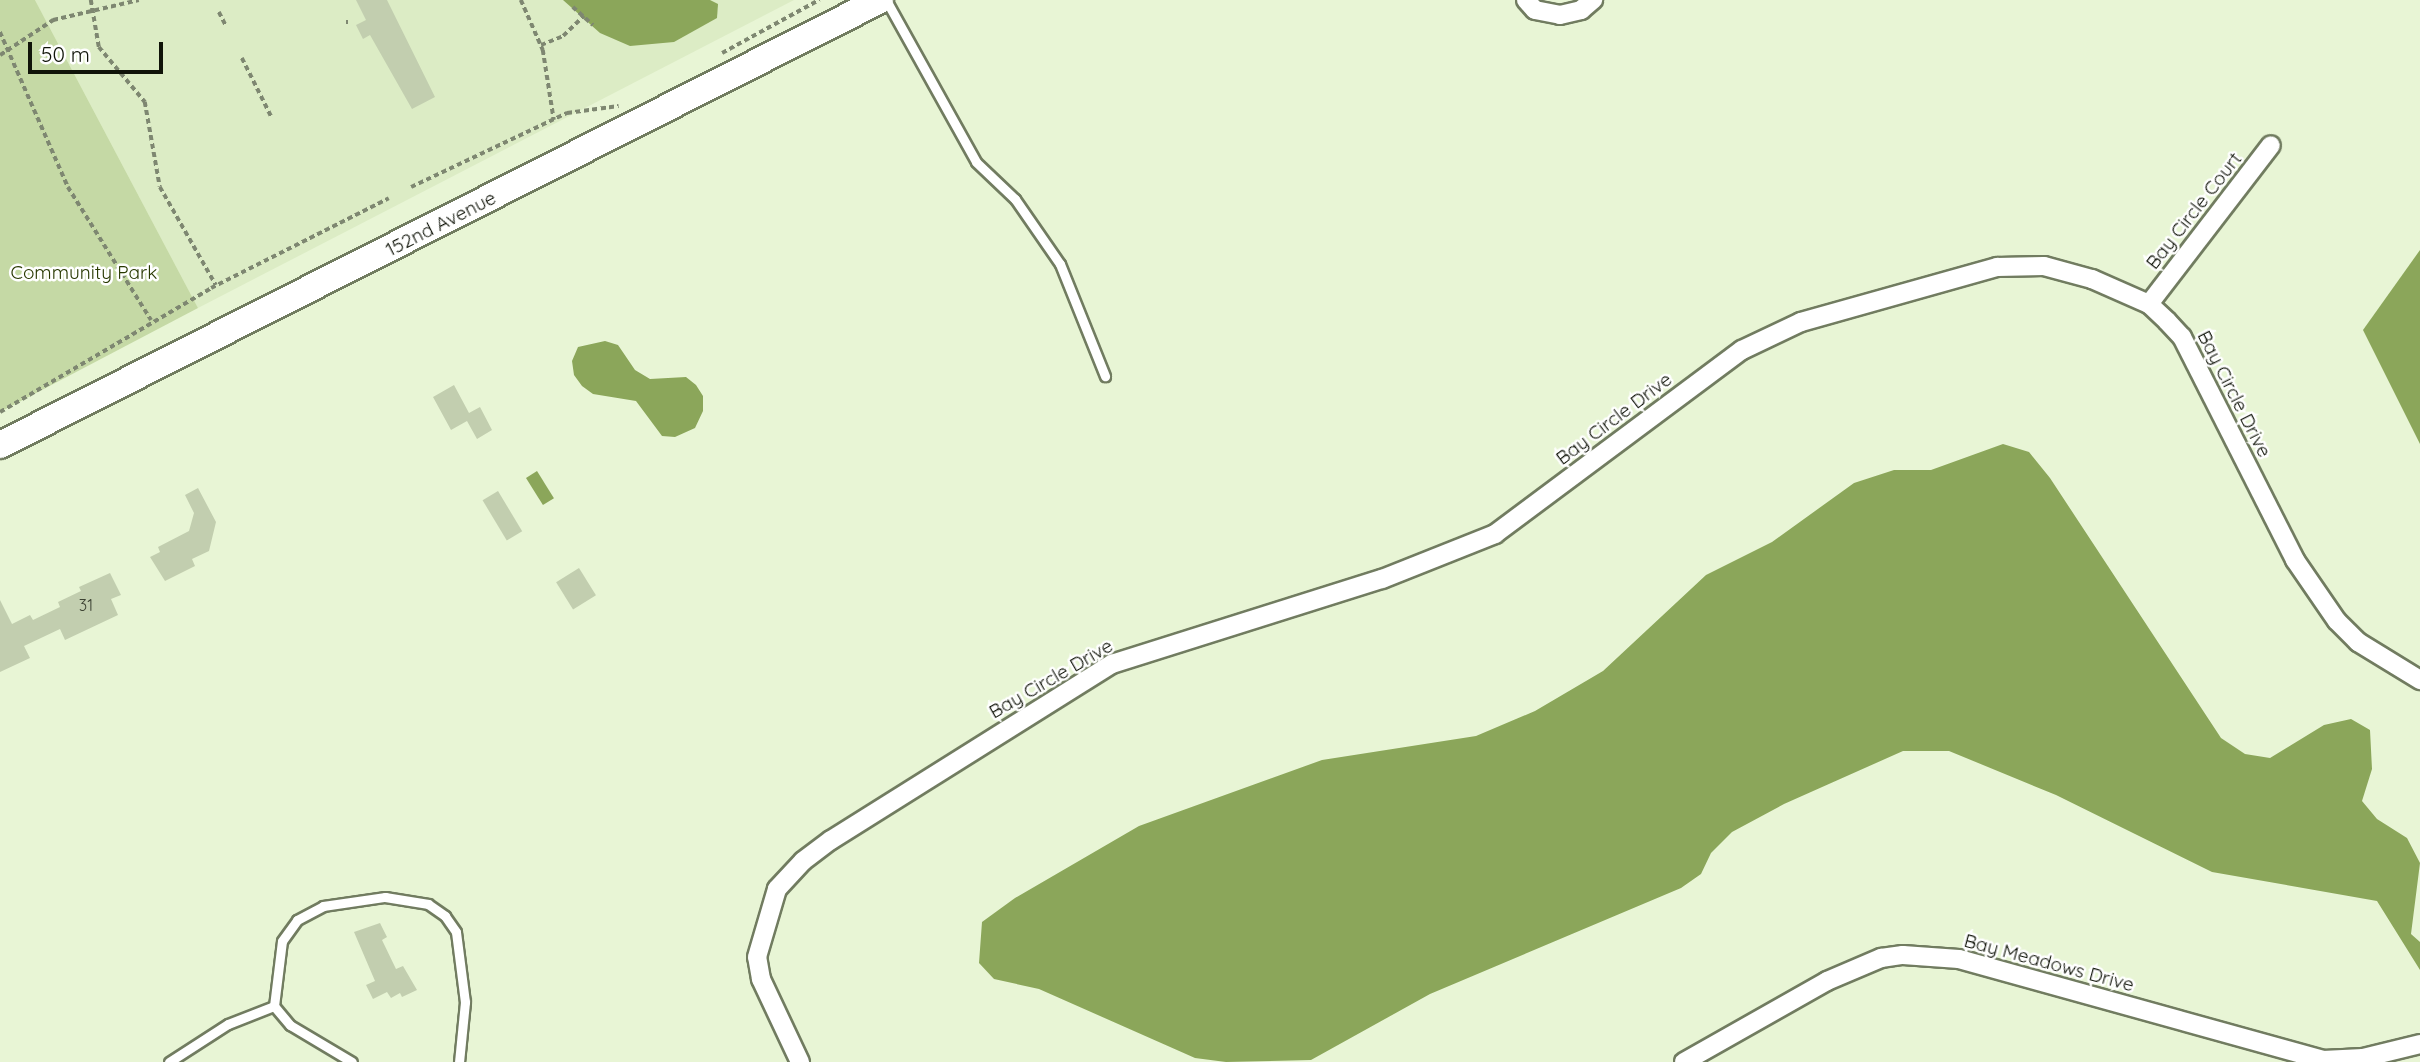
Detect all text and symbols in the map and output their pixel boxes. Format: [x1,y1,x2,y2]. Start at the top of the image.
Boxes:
scale bar [32,28,166,72]
text: 50 m [41,41,90,67]
street label: Bay Circle Court [2141,148,2247,274]
street label: 152nd Avenue [382,186,500,262]
park label: Community Park [10,262,158,284]
street label: Bay Circle Drive [2192,327,2276,461]
street label: Bay Circle Drive [1552,368,1676,470]
house number: 31 [79,595,93,615]
street label: Bay Circle Drive [985,634,1117,724]
street label: Bay Meadows Drive [1962,929,2136,997]

